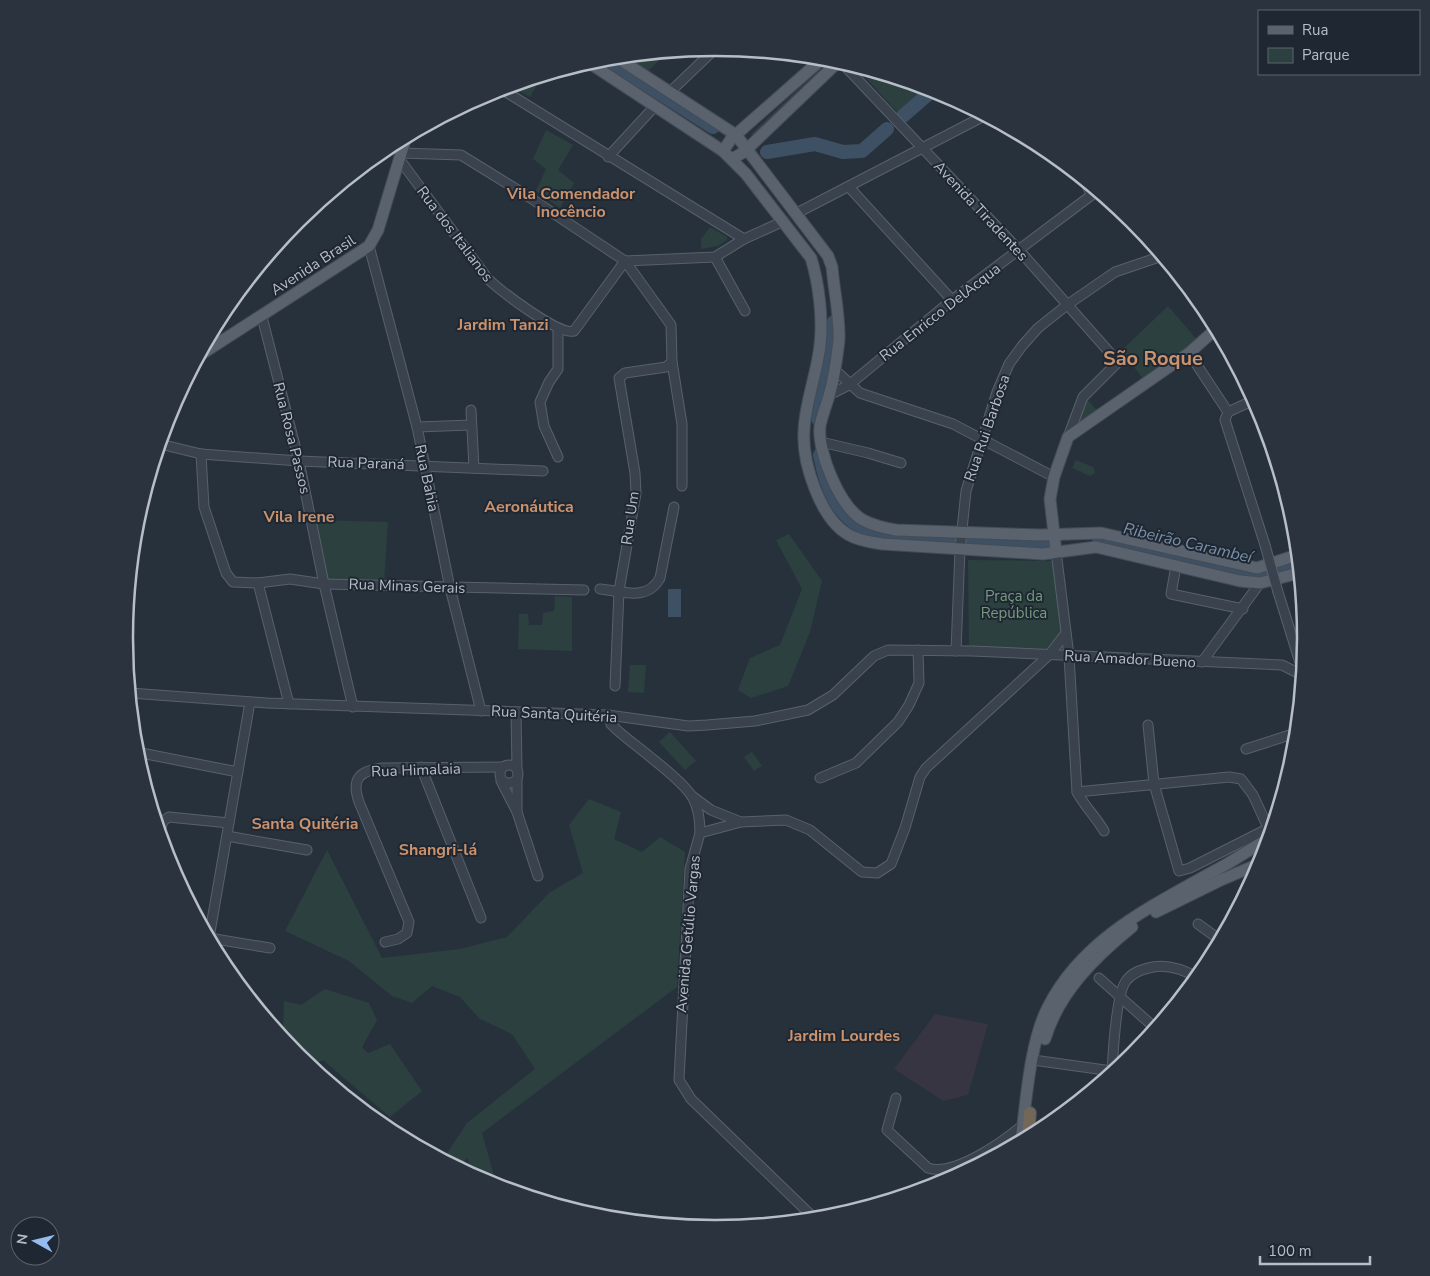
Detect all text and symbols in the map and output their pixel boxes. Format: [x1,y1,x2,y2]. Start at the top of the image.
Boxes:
legend [1258,10,1420,75]
text: Rua [1302,20,1328,40]
text: Parque [1302,45,1350,65]
street label: Avenida Tiradentes [929,157,1033,265]
street label: Rua dos Italianos [412,182,498,286]
district label: Vila Comendador Inocêncio [506,183,636,223]
street label: Avenida Brasil [267,230,360,300]
street label: Rua Enricco DelAcqua [875,258,1005,366]
district label: Jardim Tanzi [456,314,549,336]
district label: São Roque [1103,345,1203,372]
street label: Rua Rui Barbosa [959,372,1015,484]
street label: Rua Rosa Passos [268,380,316,496]
street label: Rua Bahia [410,443,444,513]
street label: Rua Paraná [327,452,405,474]
street label: Rua Um [616,490,644,546]
district label: Aeronáutica [484,496,574,518]
district label: Vila Irene [262,506,335,528]
water label: Ribeirão Carambeí [1121,517,1257,569]
street label: Rua Minas Gerais [348,574,466,598]
park label: Praça da República [981,586,1047,623]
street label: Rua Amador Bueno [1064,646,1196,672]
street label: Rua Santa Quitéria [490,701,618,727]
street label: Rua Himalaia [371,758,461,782]
district label: Santa Quitéria [251,813,359,835]
district label: Shangri-lá [399,839,477,861]
street label: Avenida Getúlio Vargas [671,854,705,1014]
district label: Jardim Lourdes [787,1025,900,1047]
north arrow [10,1216,60,1266]
text: N [12,1233,33,1246]
scale bar [1260,1234,1370,1266]
text: 100 m [1268,1241,1312,1261]

